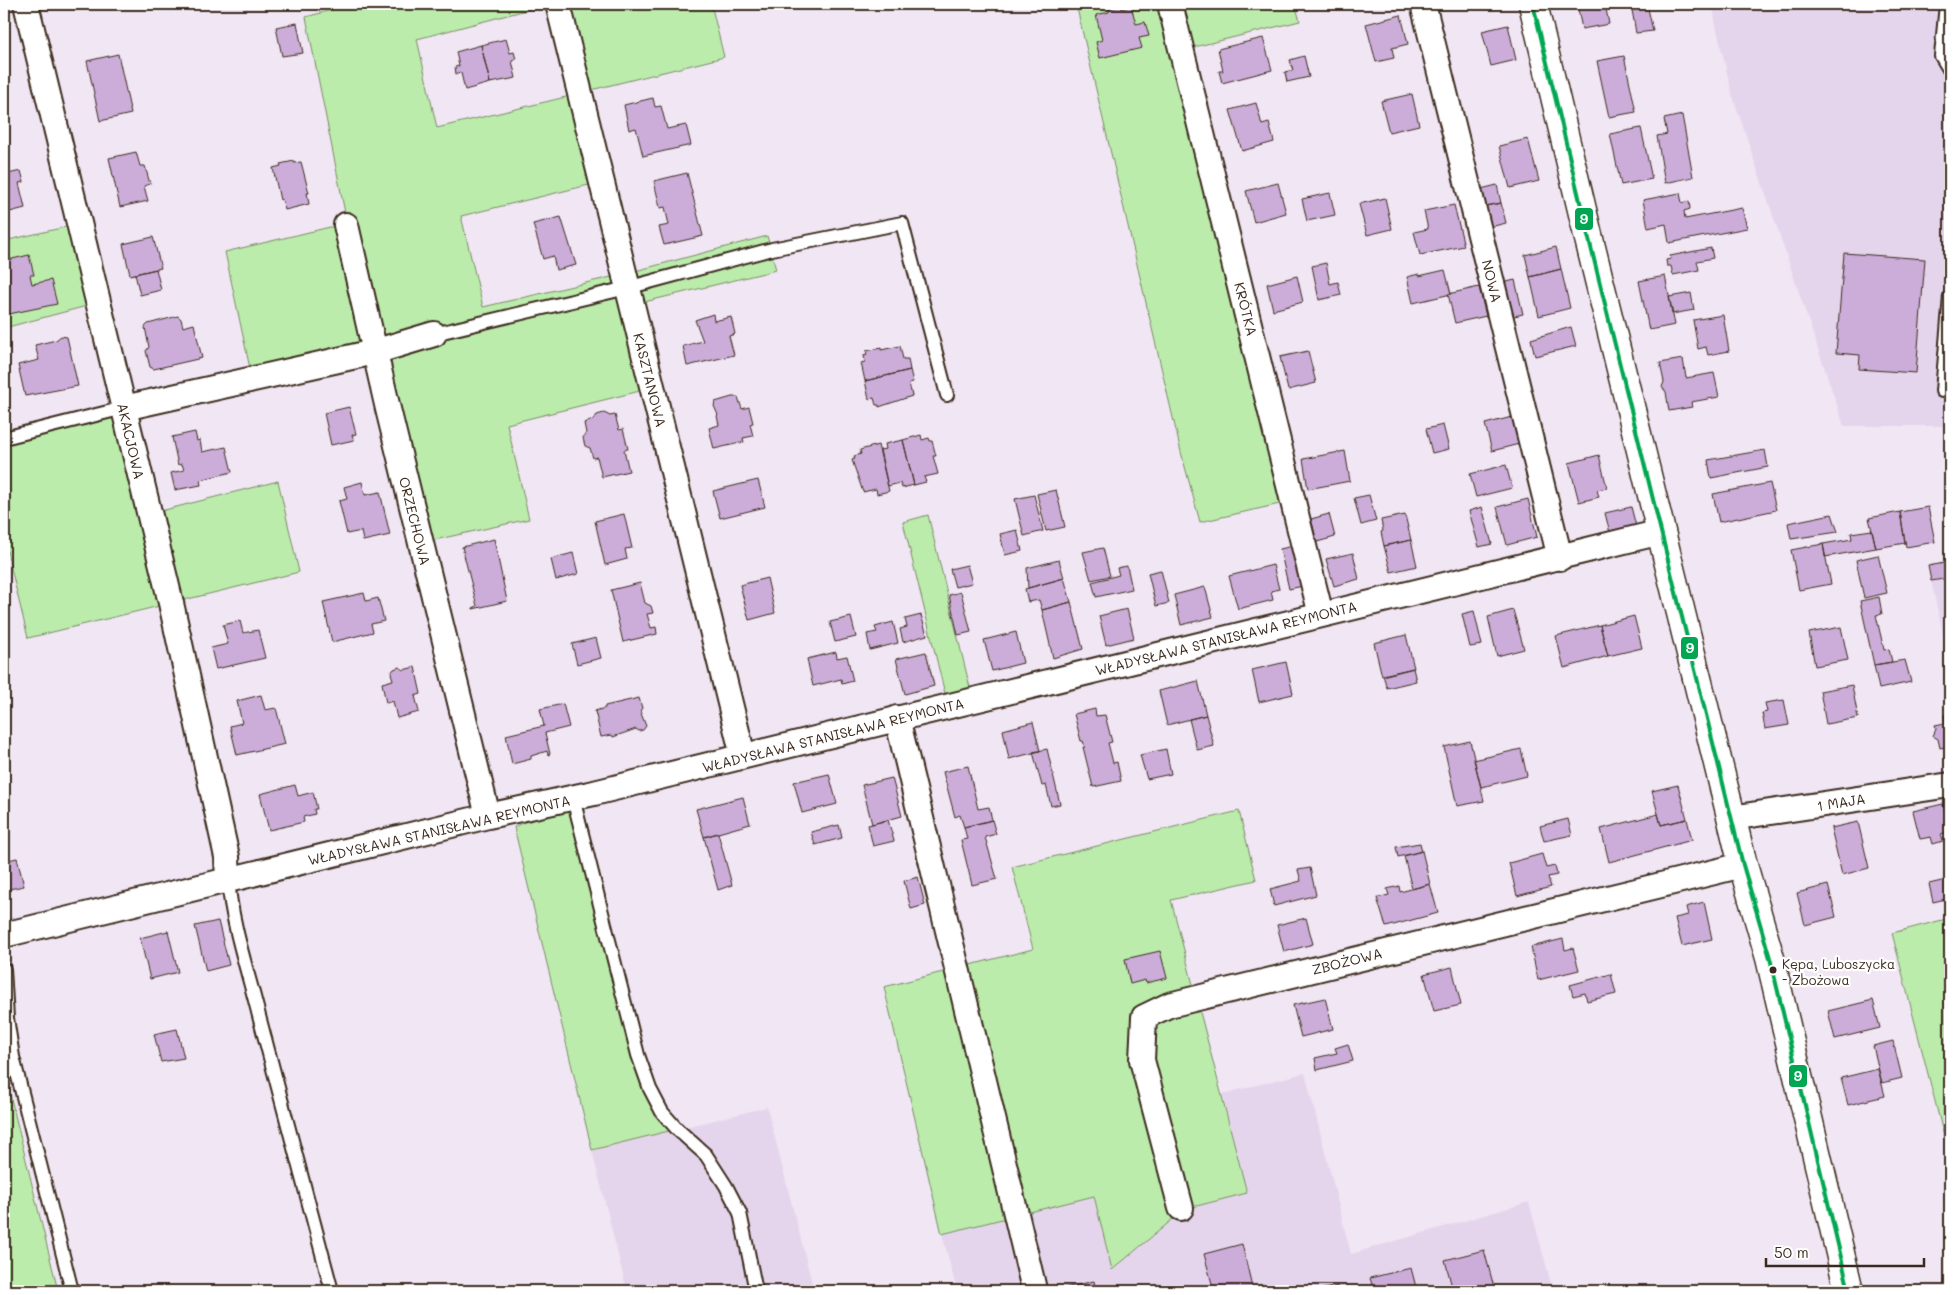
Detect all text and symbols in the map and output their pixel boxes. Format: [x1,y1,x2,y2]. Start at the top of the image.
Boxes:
line badge: 9 [1574,207,1594,231]
text: 9 [1580,209,1589,228]
street label: NOWA [1478,258,1506,304]
street label: KRÓTKA [1230,280,1262,338]
street label: KASZTANOWA [629,331,671,429]
street label: AKACJOWA [113,401,149,481]
street label: ORZECHOWA [395,475,435,567]
street label: WŁADYSŁAWA STANISŁAWA REYMONTA [1093,596,1359,680]
line badge: 9 [1680,636,1699,660]
text: 9 [1686,638,1695,657]
street label: WŁADYSŁAWA STANISŁAWA REYMONTA [700,693,966,777]
street label: 1 MAJA [1815,789,1867,815]
street label: WŁADYSŁAWA STANISŁAWA REYMONTA [306,790,572,870]
street label: ZBOŻOWA [1310,943,1384,979]
place label: Kępa, Luboszycka - Zbożowa [1782,955,1895,988]
marker: Kępa, Luboszycka - Zbożowa [1768,965,1778,975]
line badge: 9 [1788,1064,1808,1088]
text: 9 [1794,1066,1803,1085]
scale bar [1766,1235,1924,1267]
text: 50 m [1774,1242,1809,1262]

